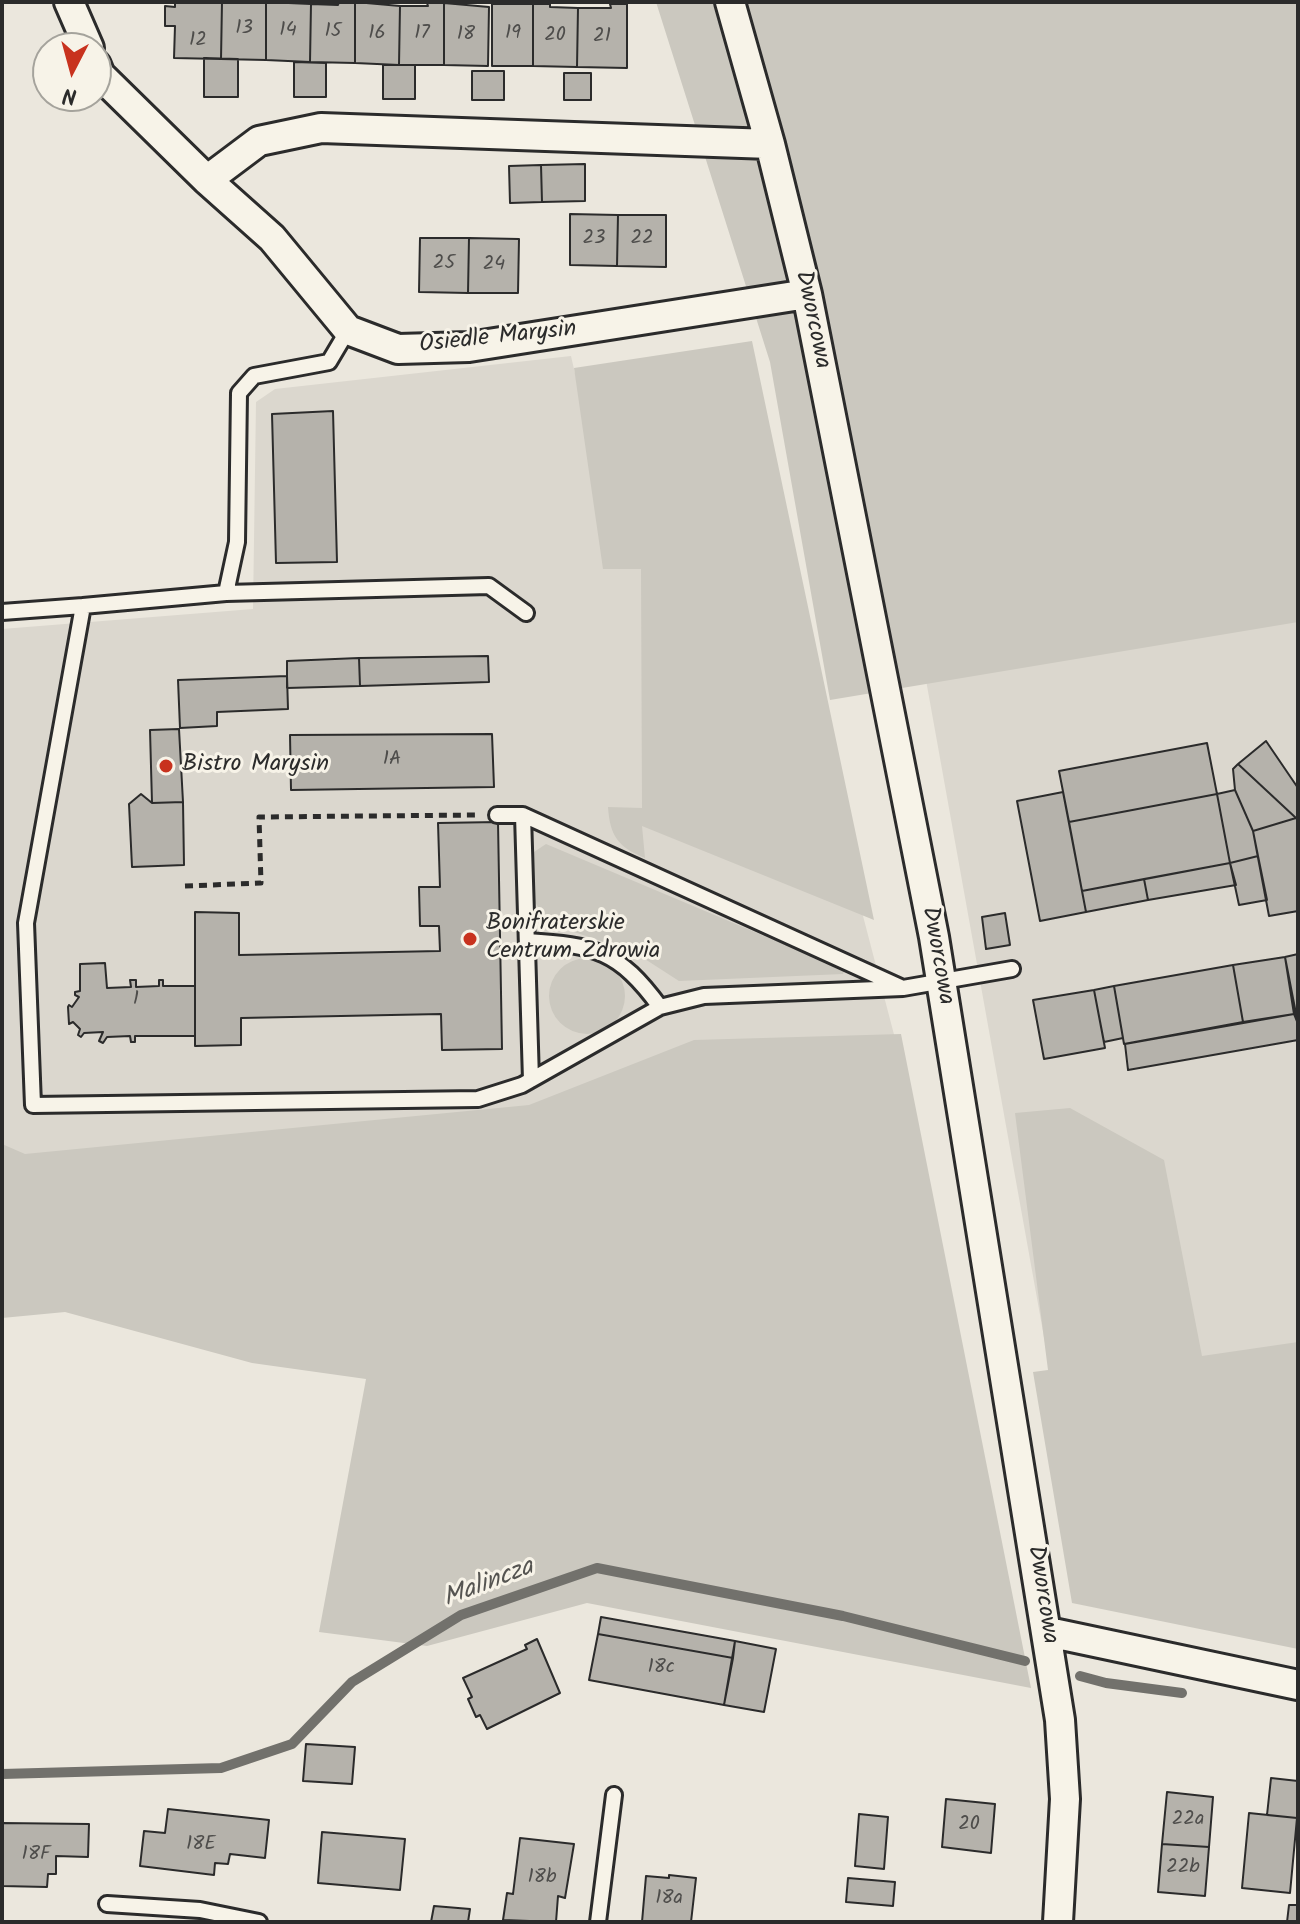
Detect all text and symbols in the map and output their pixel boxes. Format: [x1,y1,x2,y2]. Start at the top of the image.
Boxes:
house number: 13 [235,18,253,42]
house number: 14 [279,20,297,44]
house number: 15 [324,21,342,45]
house number: 16 [368,23,386,47]
house number: 17 [414,23,430,47]
house number: 19 [505,23,521,47]
house number: 18 [457,24,475,48]
house number: 20 [544,25,566,49]
house number: 21 [593,26,611,50]
house number: 12 [189,30,207,54]
north arrow [32,32,112,112]
text: N [61,76,78,113]
house number: 23 [582,228,606,252]
house number: 22 [630,228,654,252]
house number: 25 [433,253,455,277]
house number: 24 [483,254,505,278]
street label: Dworcowa [787,268,835,372]
street label: Osiedle Marysin [418,316,578,362]
house number: 1A [383,749,401,773]
place label: Bistro Marysin [182,752,329,780]
marker: Bistro Marysin [157,757,175,775]
street label: Dworcowa [913,905,959,1007]
place label: Bonifraterskie Centrum Zdrowia [486,911,660,967]
marker: Bonifraterskie Centrum Zdrowia [461,930,479,948]
house number: 1 [133,989,139,1013]
street label: Dworcowa [1019,1544,1063,1646]
water label: Malincza [439,1554,539,1616]
house number: 18c [647,1657,675,1681]
house number: 22a [1172,1809,1204,1833]
house number: 20 [958,1814,980,1838]
house number: 18E [186,1834,216,1858]
house number: 18F [22,1844,50,1868]
house number: 22b [1166,1857,1200,1881]
house number: 18b [528,1867,556,1891]
house number: 18a [655,1888,683,1912]

